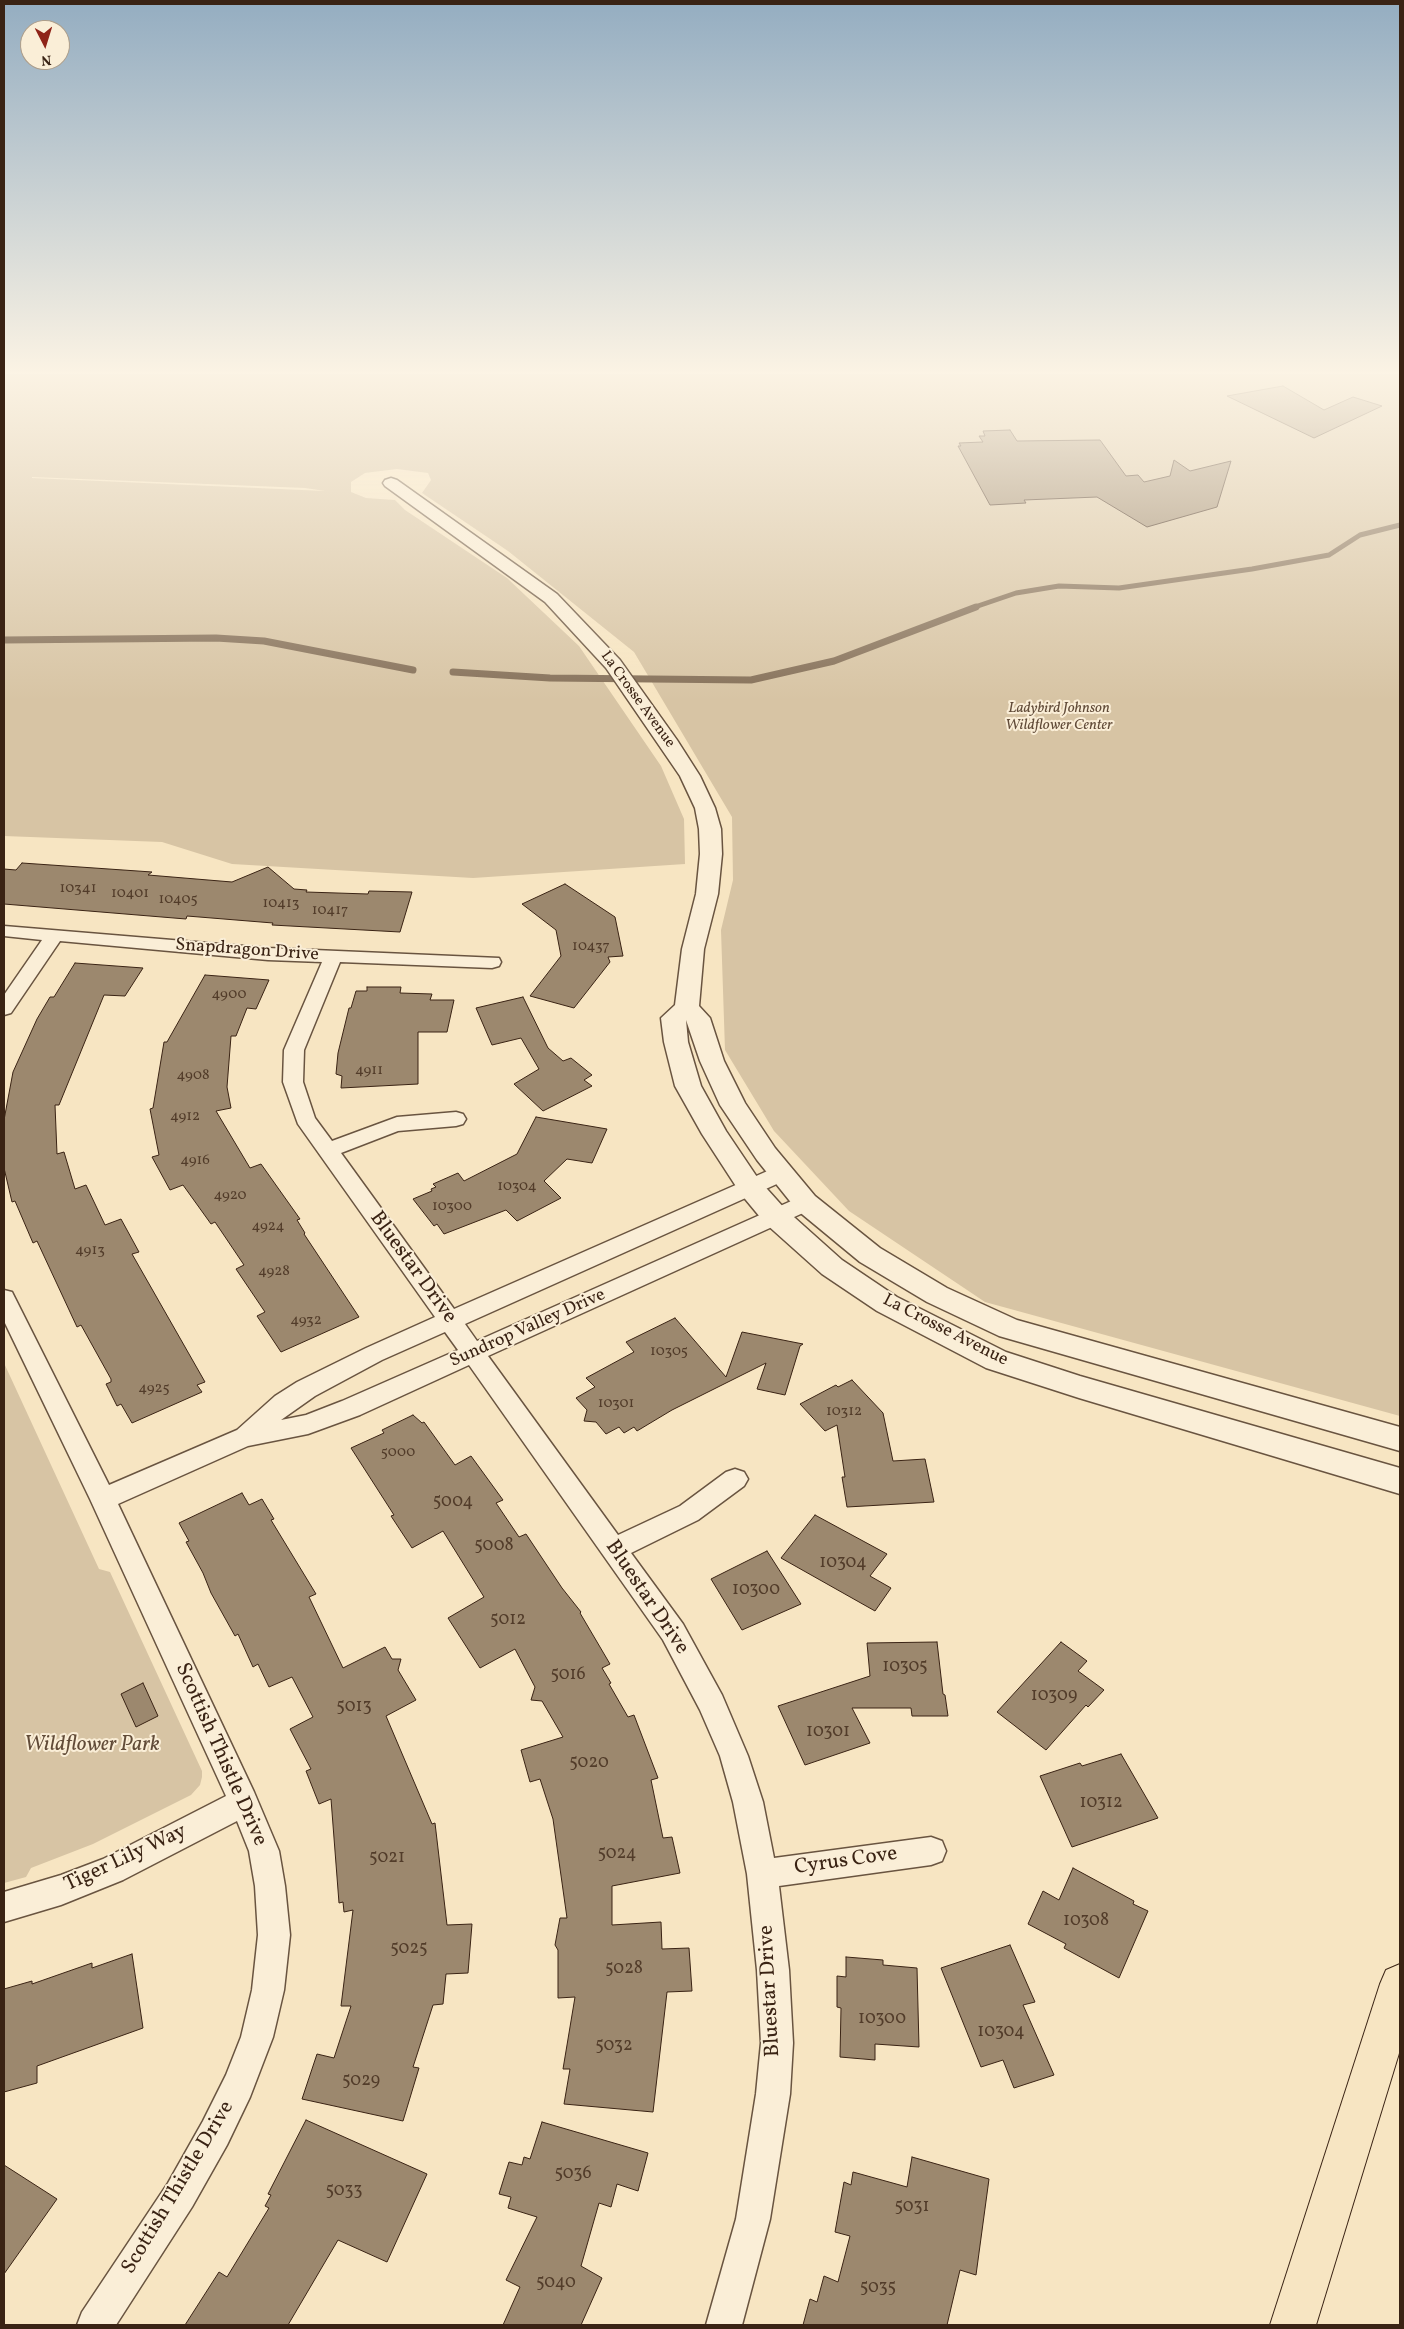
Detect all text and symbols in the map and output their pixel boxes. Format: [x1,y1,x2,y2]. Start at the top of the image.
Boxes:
north arrow [20,20,70,70]
text: N [40,50,52,69]
street label: La Crosse Avenue [596,648,678,752]
park label: Ladybird Johnson Wildflower Center [1005,700,1113,735]
house number: 10341 [60,880,96,898]
house number: 10401 [111,885,149,903]
house number: 10405 [158,891,198,909]
house number: 10413 [263,895,299,913]
house number: 10417 [312,902,348,920]
street label: Snapdragon Drive [175,935,319,967]
house number: 10437 [572,938,610,956]
house number: 4900 [212,986,246,1004]
house number: 4911 [355,1062,383,1080]
house number: 4908 [176,1067,210,1085]
house number: 4912 [170,1108,200,1126]
house number: 4916 [180,1152,210,1170]
house number: 10304 [497,1178,537,1196]
house number: 4920 [213,1187,247,1205]
house number: 10300 [432,1198,472,1216]
street label: Bluestar Drive [363,1207,461,1329]
house number: 4924 [252,1218,284,1236]
house number: 4913 [75,1242,105,1260]
house number: 4928 [258,1263,290,1281]
street label: Sundrop Valley Drive [447,1285,609,1373]
street label: La Crosse Avenue [879,1290,1011,1372]
house number: 4932 [290,1312,322,1330]
house number: 10305 [650,1343,688,1361]
house number: 4925 [138,1380,170,1398]
house number: 10301 [598,1395,634,1413]
house number: 10312 [826,1403,862,1421]
house number: 5000 [381,1444,415,1462]
house number: 5004 [433,1492,473,1514]
house number: 5008 [474,1536,514,1558]
street label: Bluestar Drive [599,1536,693,1660]
house number: 10304 [819,1553,867,1575]
house number: 10300 [732,1580,780,1602]
house number: 5012 [490,1610,526,1632]
house number: 10305 [882,1657,928,1679]
street label: Scottish Thistle Drive [168,1660,272,1850]
house number: 5016 [550,1665,586,1687]
house number: 10309 [1031,1686,1077,1708]
house number: 5013 [336,1697,372,1719]
house number: 10301 [806,1722,850,1744]
park label: Wildflower Park [24,1733,160,1759]
house number: 5020 [569,1753,609,1775]
house number: 10312 [1079,1793,1123,1815]
street label: Tiger Lily Way [61,1820,191,1898]
street label: Cyrus Cove [793,1842,899,1882]
house number: 5024 [598,1844,636,1866]
house number: 5021 [369,1848,405,1870]
house number: 10308 [1063,1911,1109,1933]
street label: Bluestar Drive [755,1924,787,2058]
house number: 5025 [390,1939,428,1961]
house number: 5028 [605,1959,643,1981]
house number: 10300 [858,2009,906,2031]
house number: 10304 [977,2022,1025,2044]
house number: 5032 [595,2036,633,2058]
house number: 5029 [342,2071,380,2093]
street label: Scottish Thistle Drive [117,2097,241,2279]
house number: 5036 [555,2164,591,2186]
house number: 5033 [326,2181,362,2203]
house number: 5031 [895,2197,929,2219]
house number: 5040 [536,2273,576,2295]
house number: 5035 [860,2278,896,2300]

